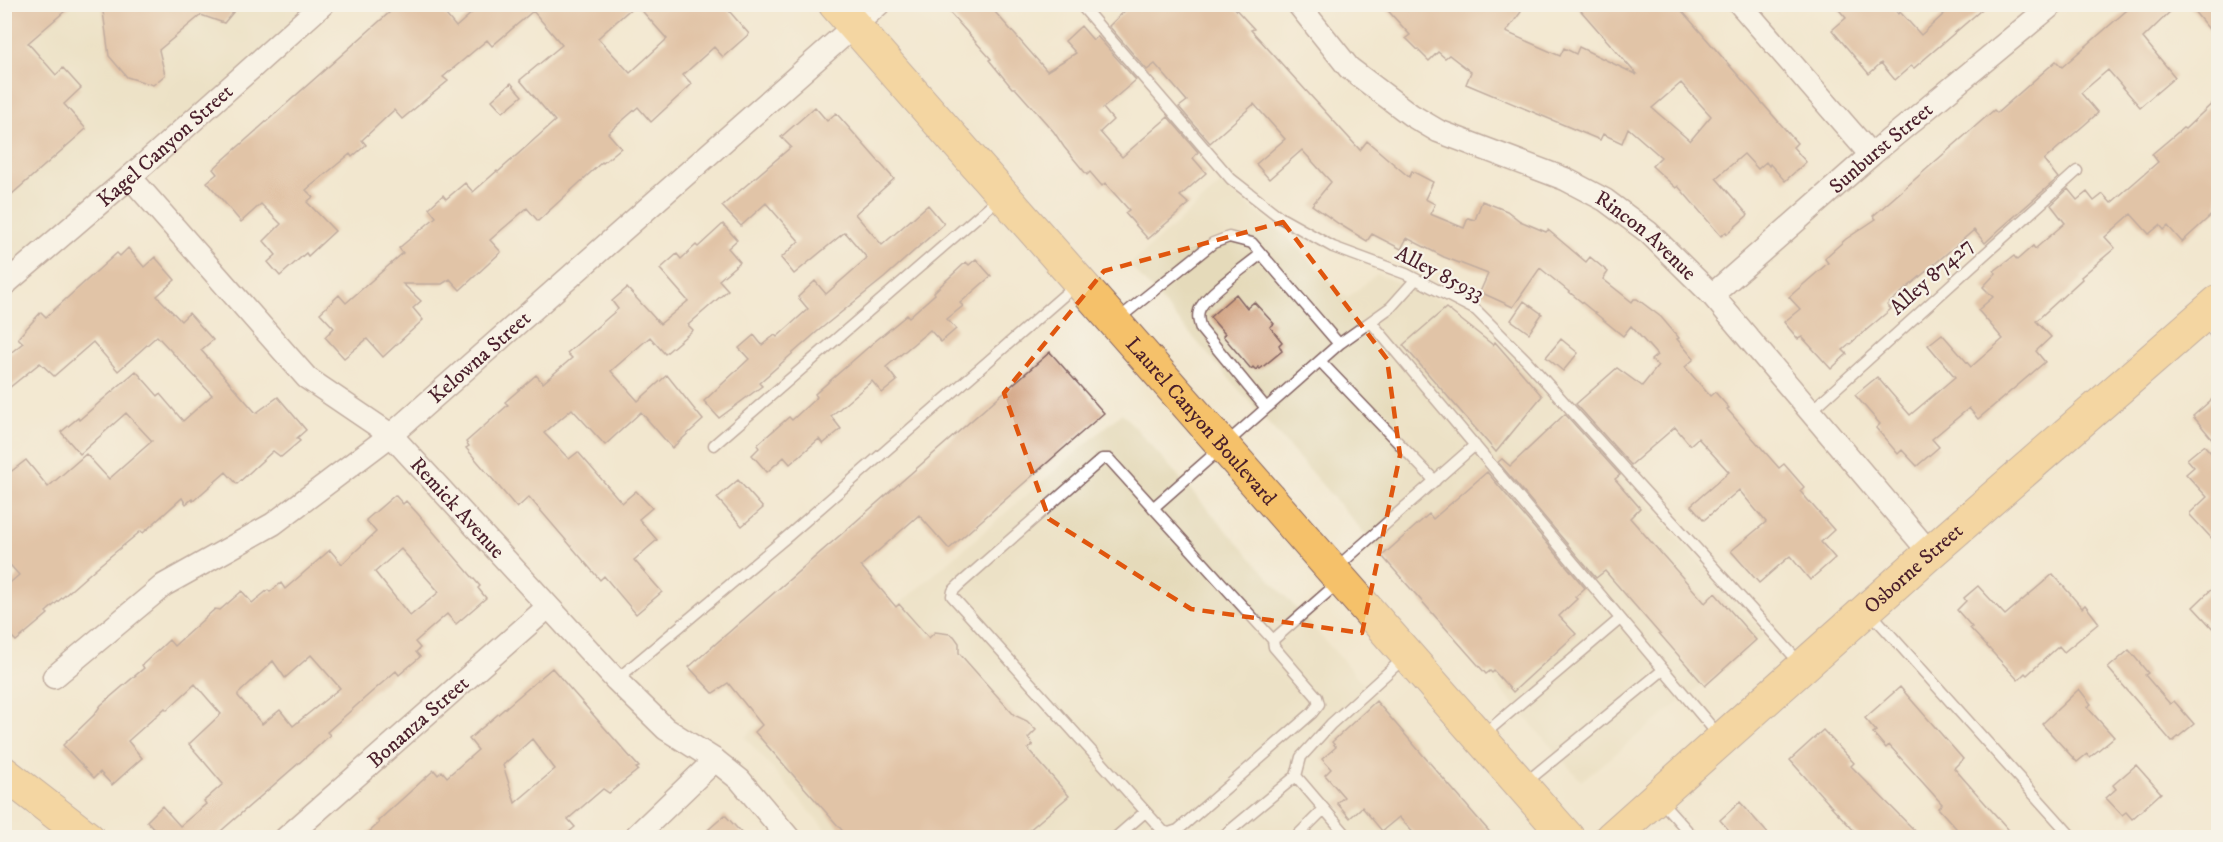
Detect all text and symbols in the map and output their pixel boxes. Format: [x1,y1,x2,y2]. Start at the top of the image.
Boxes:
street label: Kagel Canyon Street [92,79,239,213]
street label: Sunburst Street [1824,97,1939,200]
street label: Rincon Avenue [1591,185,1702,287]
street label: Alley 87427 [1885,233,1979,321]
street label: Alley 85933 [1391,240,1488,307]
street label: Kelowna Street [424,306,537,410]
street label: Laurel Canyon Boulevard [1120,332,1282,512]
street label: Remick Avenue [404,452,510,565]
street label: Osborne Street [1859,518,1969,620]
street label: Bonanza Street [363,671,475,774]

